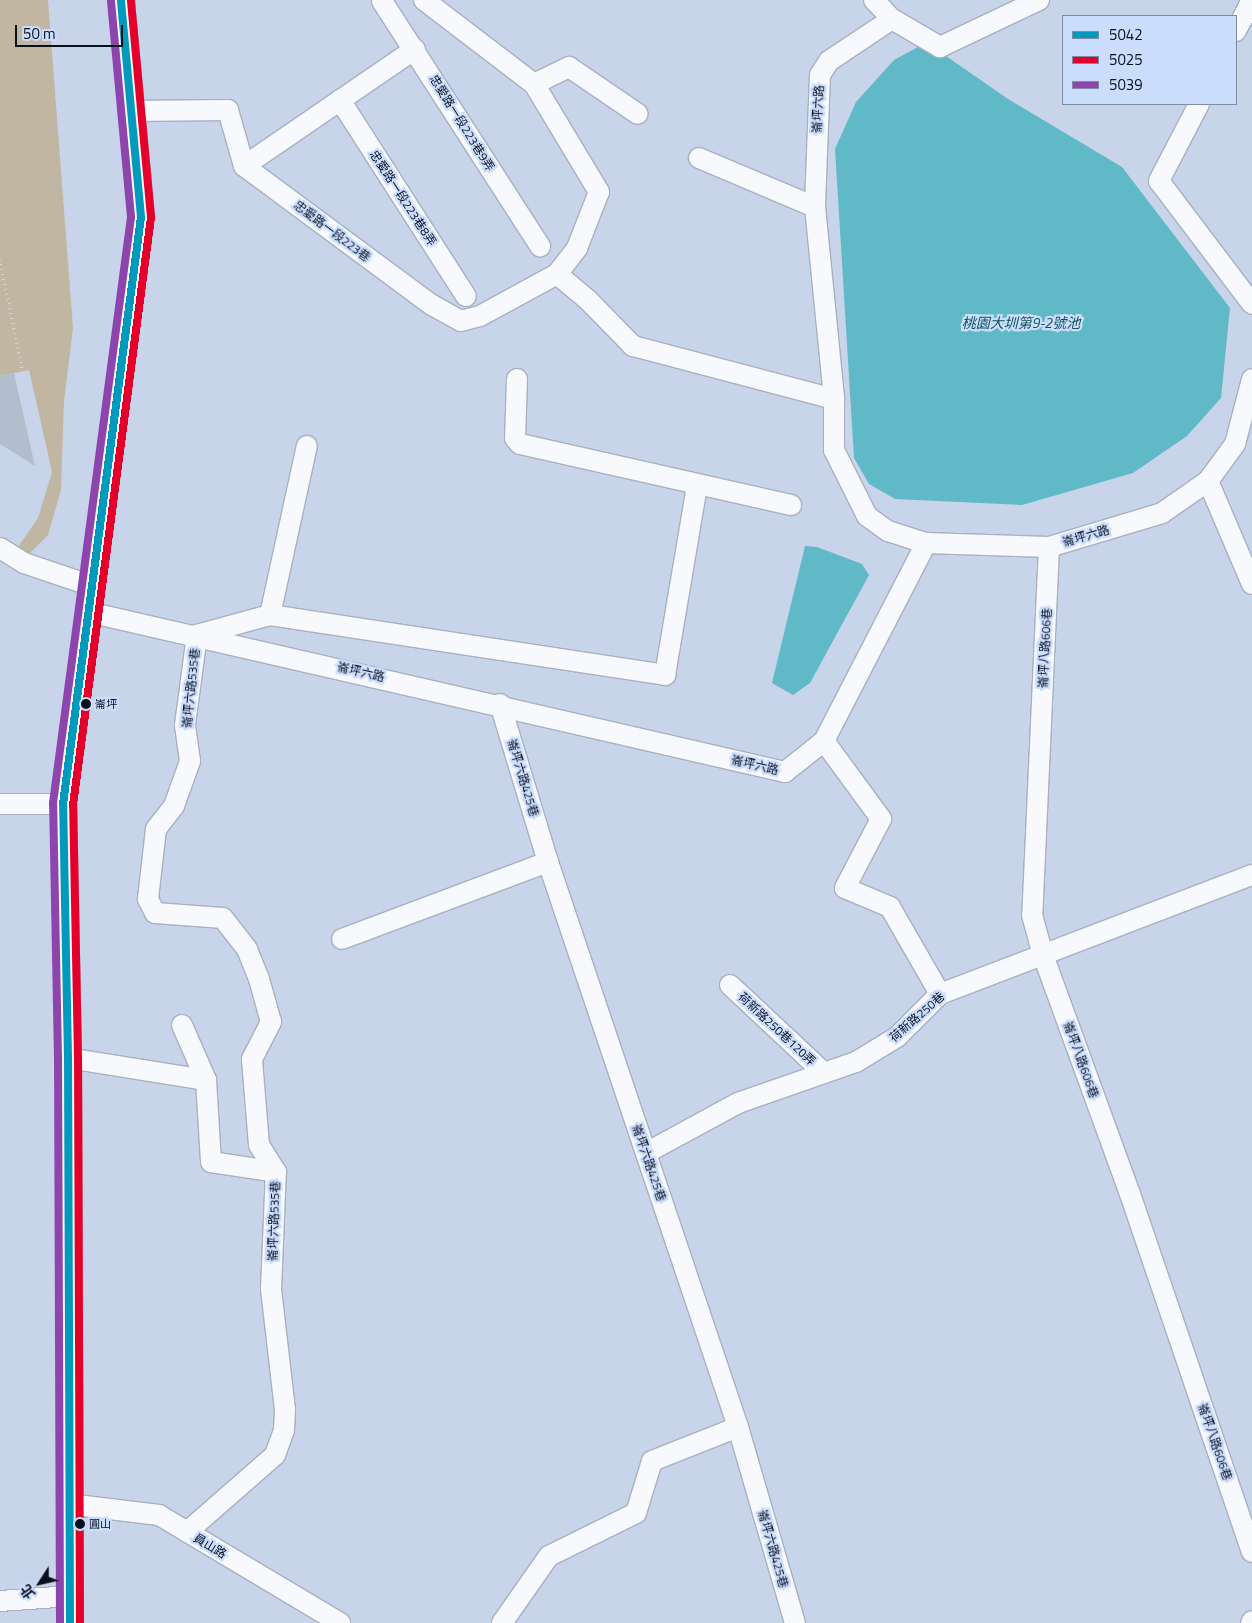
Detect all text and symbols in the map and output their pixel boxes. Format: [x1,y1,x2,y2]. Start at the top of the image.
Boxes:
scale bar [18,15,125,47]
legend [1062,15,1237,105]
text: 50 m [23,22,56,45]
text: 5042 [1109,23,1143,46]
text: 5025 [1109,48,1143,71]
street label: 忠愛路一段223巷9弄 [427,72,497,174]
text: 5039 [1109,73,1143,96]
street label: 崙坪六路 [810,85,826,133]
street label: 忠愛路一段223巷8弄 [367,148,439,248]
street label: 忠愛路一段223巷 [291,198,373,264]
water label: 桃園大圳第9-2號池 [962,315,1080,331]
street label: 崙坪六路 [1061,522,1111,550]
street label: 崙坪八路606巷 [1036,608,1054,688]
street label: 崙坪六路535巷 [180,647,202,729]
street label: 崙坪六路 [336,660,386,684]
place label: 崙坪 [95,697,117,711]
marker: 崙坪 [81,699,91,709]
street label: 崙坪六路425巷 [504,738,542,818]
street label: 崙坪六路 [730,753,780,777]
street label: 荷新路250巷 [887,989,947,1045]
street label: 荷新路250巷120弄 [735,990,819,1068]
street label: 崙坪八路606巷 [1061,1020,1101,1100]
street label: 崙坪六路425巷 [629,1123,669,1203]
street label: 崙坪六路535巷 [265,1181,283,1261]
street label: 崙坪八路606巷 [1195,1402,1235,1482]
street label: 崙坪六路425巷 [755,1508,791,1590]
place label: 圓山 [89,1517,111,1531]
marker: 圓山 [75,1519,85,1529]
street label: 員山路 [191,1531,229,1561]
north arrow [15,1558,65,1608]
text: 北 [15,1580,40,1604]

